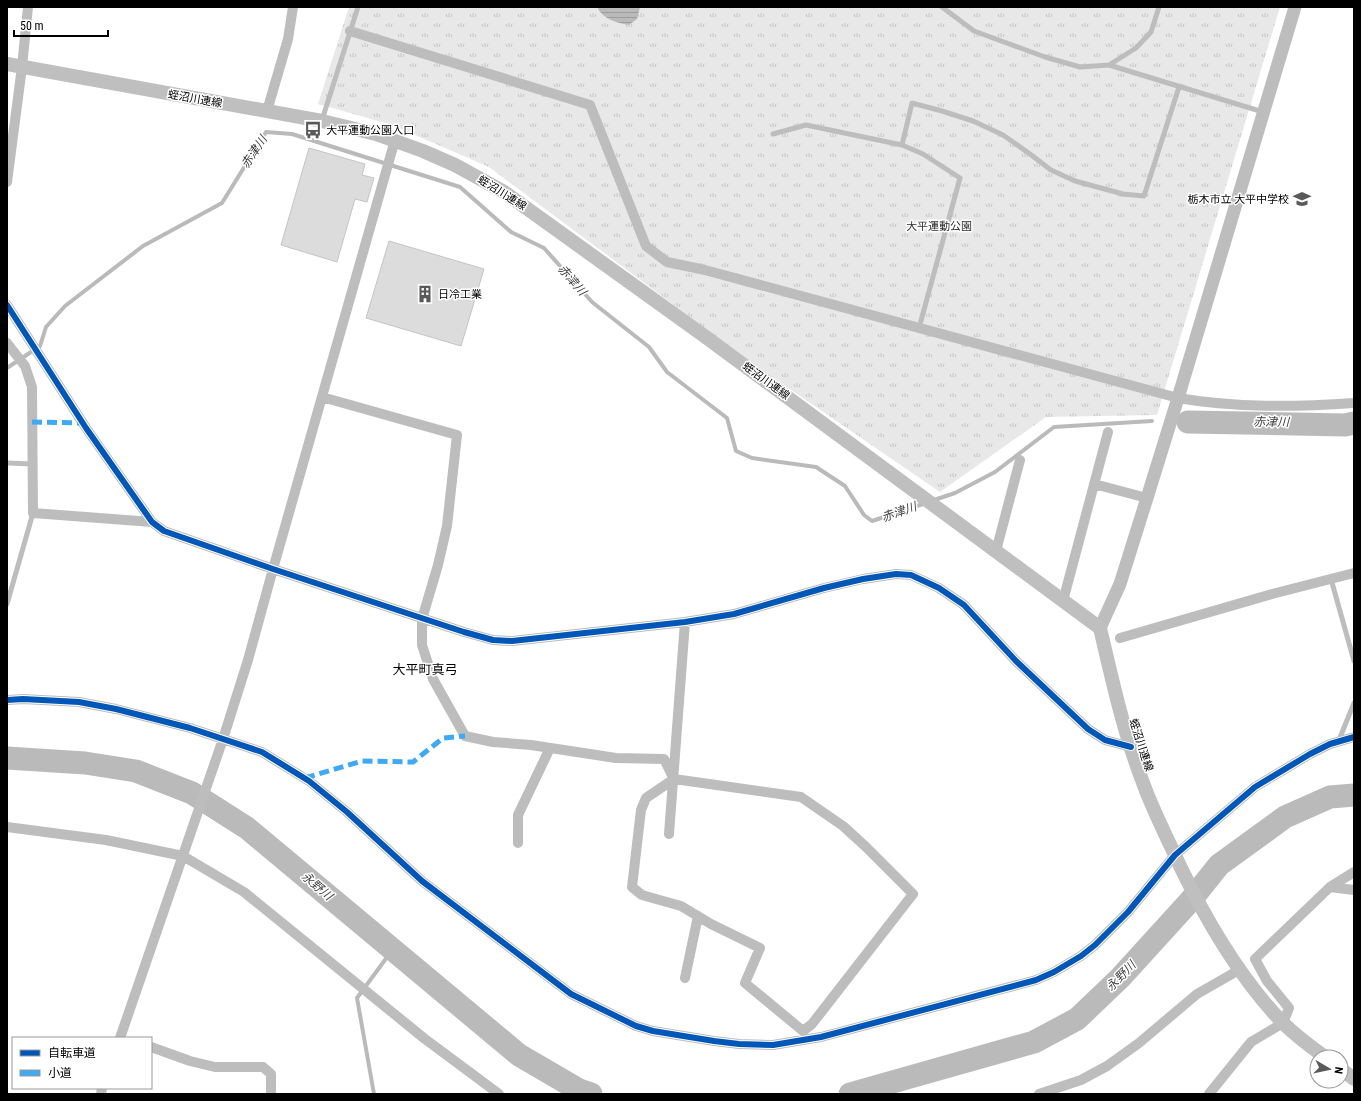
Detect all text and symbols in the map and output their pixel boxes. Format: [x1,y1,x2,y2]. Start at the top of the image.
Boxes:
scale bar [14,12,108,38]
text: 50 m [20,19,44,33]
street label: 蛭沼川連線 [167,88,223,110]
bus stop icon: 大平運動公園入口 [303,120,323,140]
place label: 大平運動公園入口 [326,124,414,137]
water label: 赤津川 [238,132,271,171]
street label: 蛭沼川連線 [475,173,529,213]
school or university icon: 栃木市立 大平中学校 [1292,189,1312,209]
place label: 栃木市立 大平中学校 [1187,193,1289,206]
park label: 大平運動公園 [906,220,972,233]
water label: 赤津川 [555,262,590,300]
building icon: 日冷工業 [415,284,435,304]
place label: 日冷工業 [438,288,482,301]
street label: 蛭沼川連線 [740,360,792,402]
water label: 赤津川 [1253,415,1291,429]
water label: 赤津川 [880,499,920,524]
district label: 大平町真弓 [392,662,458,677]
street label: 蛭沼川連線 [1126,717,1156,773]
water label: 永野川 [299,869,337,904]
water label: 永野川 [1103,957,1140,994]
legend [12,1037,152,1089]
text: 自転車道 [48,1046,96,1060]
north arrow [1309,1049,1349,1089]
text: 小道 [48,1066,72,1080]
text: N [1331,1066,1345,1075]

